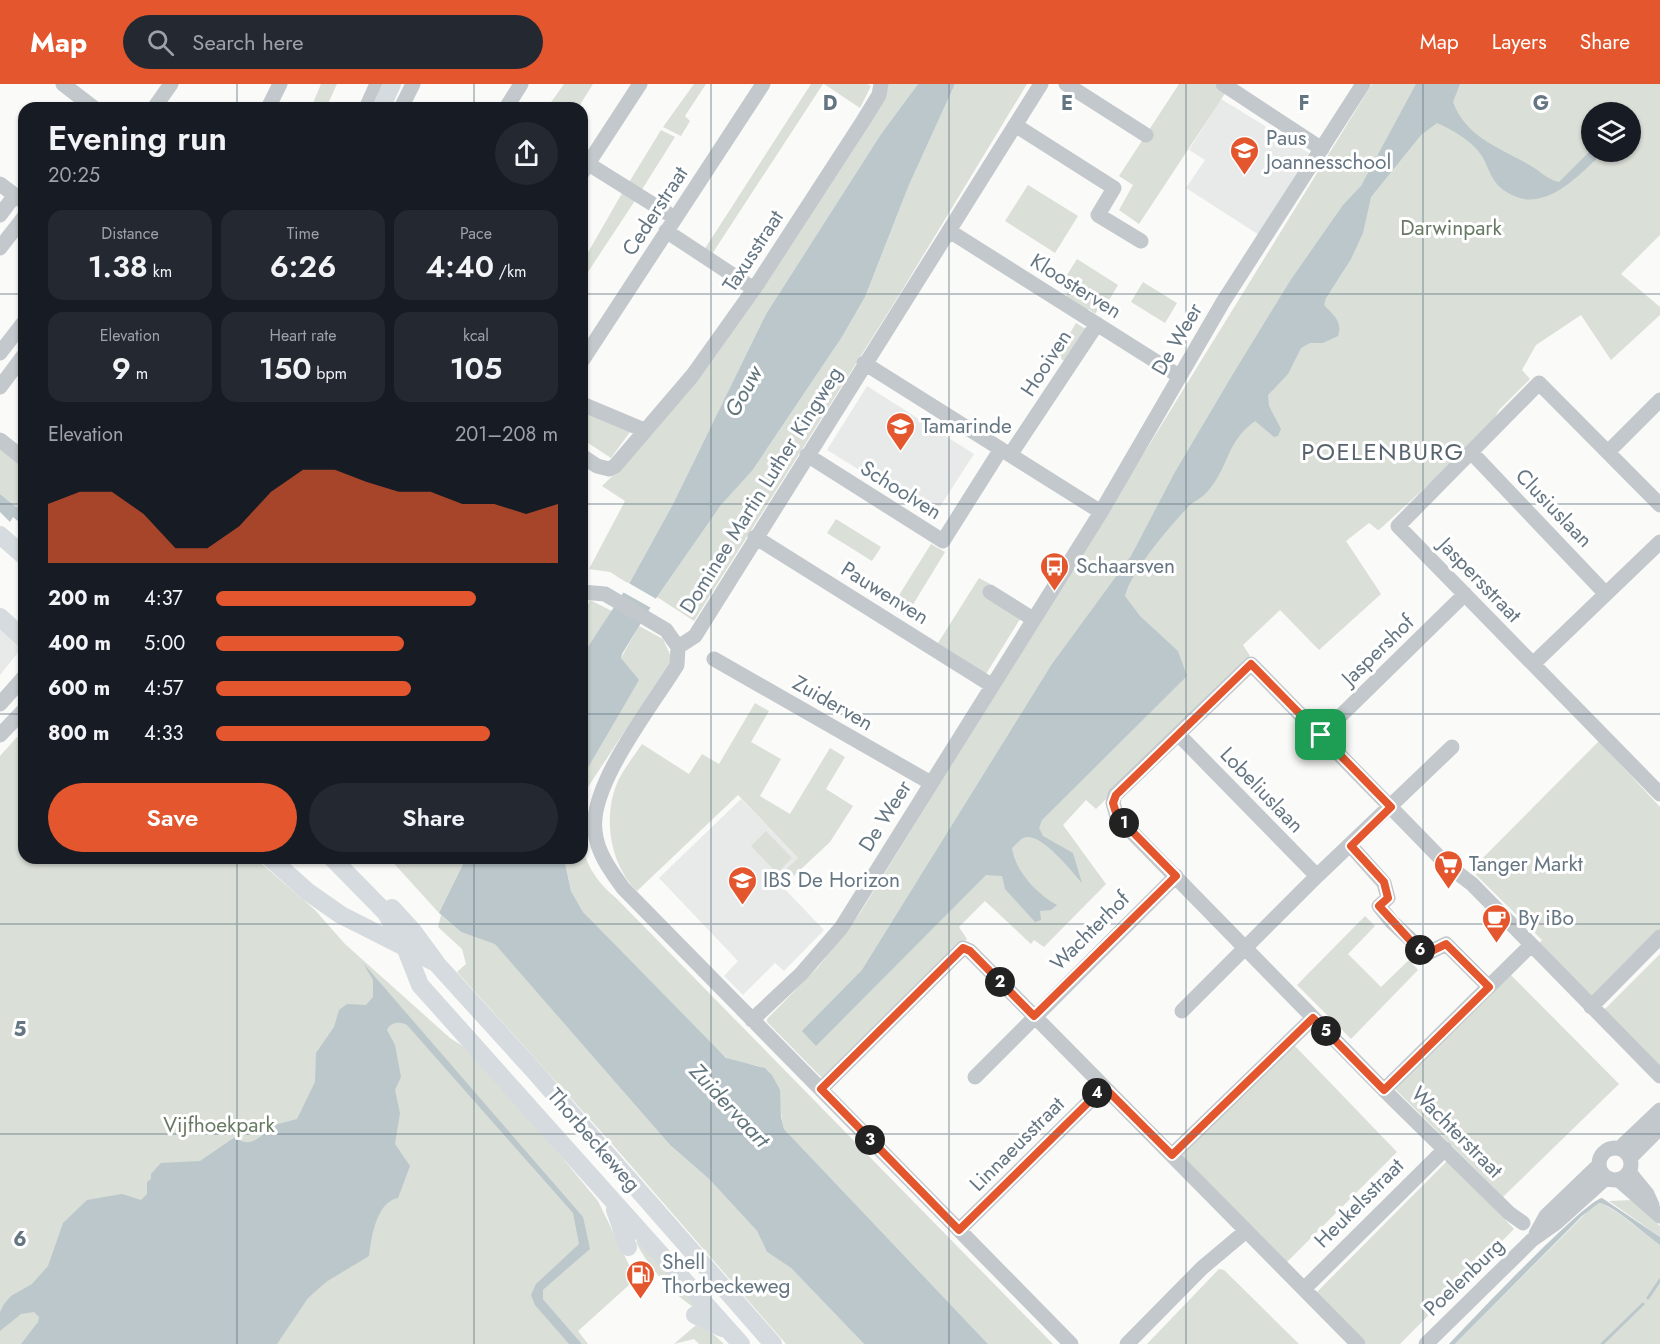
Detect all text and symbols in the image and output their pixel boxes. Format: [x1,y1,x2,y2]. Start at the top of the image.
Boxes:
search box [123,15,543,69]
text: Map [30,22,87,63]
icon: search [144,26,177,59]
text: Search here [192,26,304,58]
text: Map [1420,27,1459,57]
text: Layers [1492,27,1547,57]
text: Share [1580,27,1630,57]
text: D [823,89,837,118]
text: E [1061,89,1073,118]
text: F [1298,89,1310,118]
text: G [1533,89,1549,118]
map controls [1581,102,1641,162]
button: layers [1581,102,1641,162]
text: Evening run [48,115,227,162]
button: share [495,122,558,185]
place label: Paus Joannesschool [1263,123,1391,177]
school or university icon: Paus Joannesschool [1229,134,1261,176]
street label: Cederstraat [615,160,695,262]
text: 20:25 [48,161,100,190]
street label: Taxusstraat [715,204,791,298]
park label: Darwinpark [1400,213,1503,243]
text: Distance [101,222,159,245]
text: Time [287,222,319,245]
text: Pace [460,222,492,245]
text: 1.38 [88,245,148,288]
text: 6:26 [270,245,336,288]
text: 4:40 [425,245,494,288]
street label: Kloosterven [1025,246,1127,326]
text: km [148,260,172,283]
text: /km [494,260,527,283]
street label: De Weer [1144,296,1210,381]
text: Elevation [100,324,160,347]
text: Heart rate [270,324,336,347]
text: kcal [463,324,489,347]
street label: Hooiven [1013,324,1079,402]
text: 9 [112,347,131,390]
text: 150 [259,347,312,390]
text: 105 [450,347,502,390]
water label: Gouw [716,358,771,422]
street label: Dominee Martin Luther Kingweg [672,361,850,619]
text: m [131,362,148,385]
text: bpm [312,362,347,385]
school or university icon: Tamarinde [884,410,916,452]
place label: Tamarinde [921,411,1012,441]
text: Elevation [48,420,123,449]
text: 201–208 m [455,420,558,449]
district label: POELENBURG [1301,434,1465,469]
street label: Schoolven [854,453,948,527]
street label: Clusiuslaan [1509,462,1599,554]
street label: Jaspersstraat [1430,529,1528,629]
bus stop icon: Schaarsven [1039,550,1071,592]
place label: Schaarsven [1076,551,1175,581]
street label: Pauwenven [835,554,935,632]
text: 200 m [48,584,110,613]
text: 4:37 [144,584,183,613]
street label: Jaspershof [1333,607,1422,694]
text: 400 m [48,629,111,658]
text: 5:00 [144,629,185,658]
street label: Zuiderven [787,668,879,738]
text: 600 m [48,674,110,703]
text: 4:57 [144,674,183,703]
pin [1295,709,1346,760]
icon: arrive [1304,718,1337,751]
text: 800 m [48,719,109,748]
text: 4:33 [144,719,184,748]
street label: Lobeliuslaan [1213,740,1311,840]
street label: De Weer [851,774,919,858]
button: Save [48,783,297,852]
button: Share [309,783,558,852]
pin: 1 [1109,808,1139,838]
text: 1 [1120,811,1128,834]
supermarket icon: Tanger Markt [1432,848,1464,890]
place label: Tanger Markt [1469,849,1583,879]
school or university icon: IBS De Horizon [726,864,758,906]
place label: IBS De Horizon [763,865,900,895]
street label: Wachterhof [1044,884,1137,977]
cafe icon: By iBo [1481,902,1513,944]
place label: By iBo [1518,903,1574,933]
pin: 6 [1405,935,1435,965]
text: 6 [1415,938,1425,961]
pin: 2 [985,967,1015,997]
text: 2 [995,970,1005,993]
text: 5 [14,1015,27,1044]
pin: 5 [1311,1016,1341,1046]
text: 5 [1321,1019,1331,1042]
water label: Zuidervaart [682,1055,779,1156]
pin: 4 [1082,1078,1112,1108]
street label: Wachterstraat [1404,1079,1510,1185]
text: 4 [1091,1081,1103,1104]
street label: Thorbeckeweg [541,1082,647,1198]
street label: Linnaeusstraat [963,1090,1071,1198]
park label: Vijfhoekpark [163,1110,276,1140]
pin: 3 [855,1125,885,1155]
text: 3 [865,1128,875,1151]
street label: Heukelsstraat [1307,1151,1411,1255]
text: 6 [13,1225,27,1254]
street label: Poelenburg [1417,1231,1511,1323]
place label: Shell Thorbeckeweg [662,1247,790,1301]
fuel station icon: Shell Thorbeckeweg [625,1258,657,1300]

